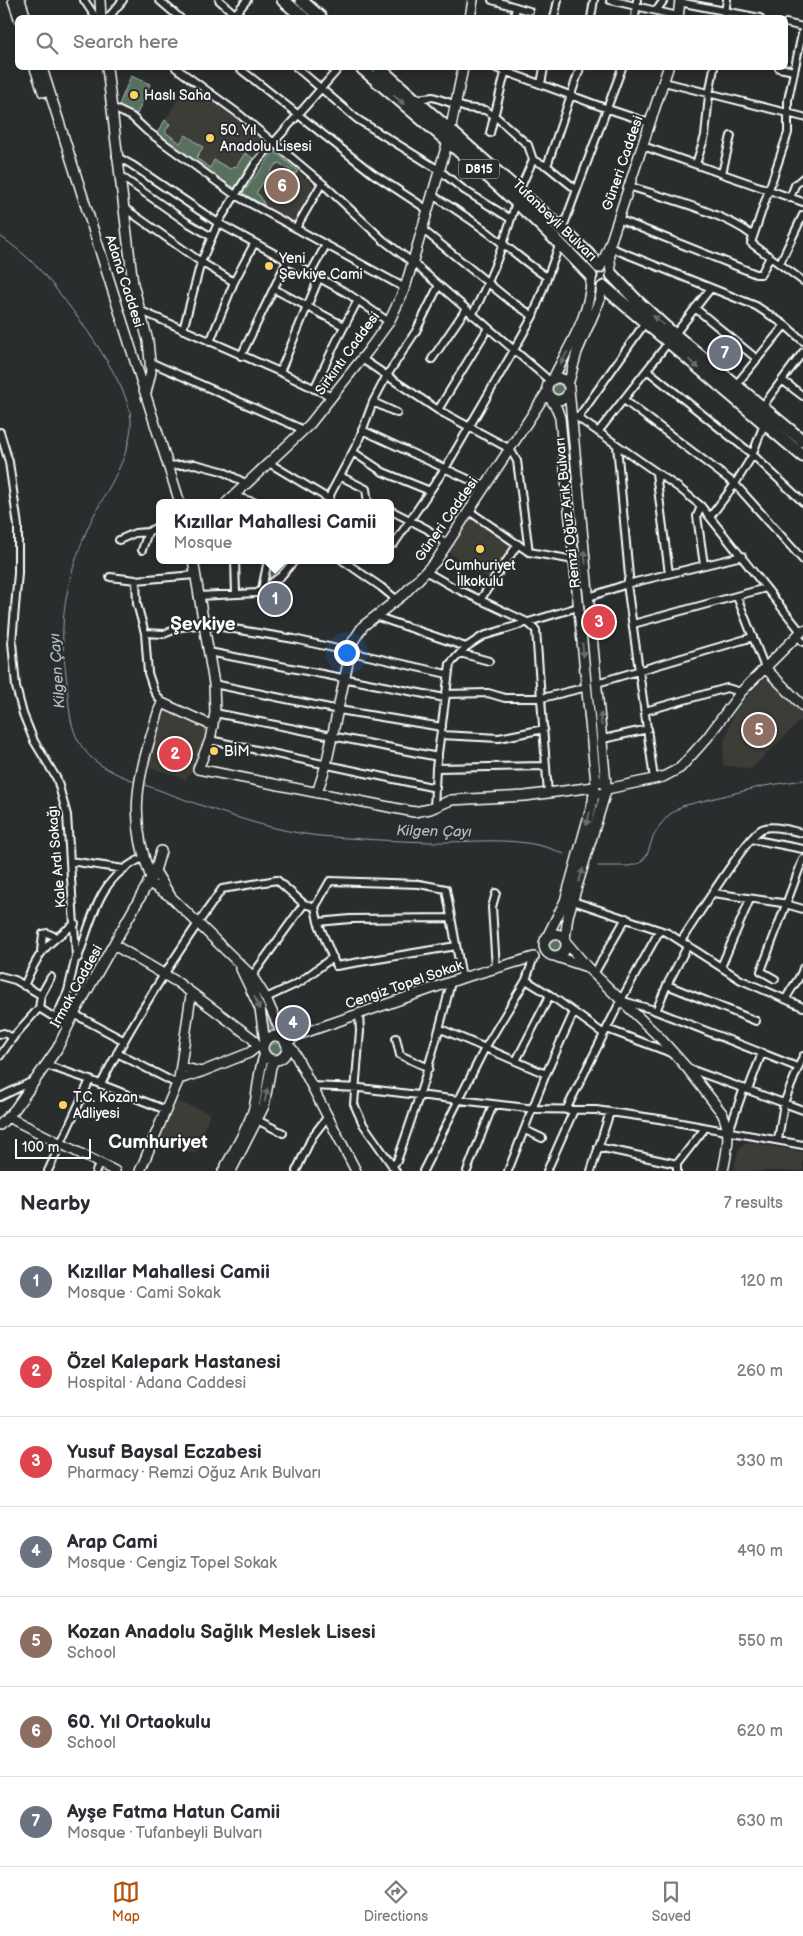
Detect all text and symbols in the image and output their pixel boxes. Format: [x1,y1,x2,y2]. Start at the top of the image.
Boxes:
search box [15,15,788,70]
icon: search [33,29,61,57]
text: Search here [73,31,178,54]
place label: Haslı Saha [144,87,211,104]
marker: Haslı Saha [128,89,140,101]
one-way arrow [393,94,406,105]
street label: Güneri Caddesi [598,114,647,213]
place label: 50. Yıl Anadolu Lisesi [220,122,312,155]
marker: 50. Yıl Anadolu Lisesi [204,132,216,144]
road number: D815 [459,160,499,178]
pin: 6 [266,167,298,205]
street label: Tufanbeyli Bulvarı [509,176,600,265]
street label: Adana Caddesi [102,233,147,330]
place label: Yeni Şevkiye Cami [278,250,363,283]
marker: Yeni Şevkiye Cami [263,260,275,272]
street label: Sırkıntı Caddesi [312,308,383,398]
one-way arrow [652,315,664,326]
pin: 7 [709,334,741,372]
one-way arrow [560,351,568,365]
one-way arrow [687,359,700,370]
street label: Remzi Oğuz Arık Bulvarı [551,437,584,589]
street label: Güneri Caddesi [411,474,482,565]
popup [156,499,394,564]
text: Kızıllar Mahallesi Camii [174,511,376,534]
text: Mosque [174,534,232,553]
marker: Cumhuriyet İlkokulu [474,543,486,555]
one-way arrow [581,549,589,565]
place label: Cumhuriyet İlkokulu [444,557,516,590]
pin: 1 [259,580,291,618]
pin: 3 [583,603,615,641]
district label: Şevkiye [170,613,236,636]
water label: Kilgen Çayı [45,632,70,709]
your location [334,640,360,666]
one-way arrow [579,642,587,658]
one-way arrow [597,710,605,726]
pin: 5 [743,711,775,749]
pin: 2 [159,735,191,773]
place label: BİM [224,742,250,760]
marker: BİM [208,745,220,757]
street label: Kale Ardı Sokağı [44,805,69,909]
one-way arrow [584,811,592,826]
water label: Kilgen Çayı [396,821,472,842]
one-way arrow [577,868,585,883]
street label: Irmak Caddesi [47,942,106,1031]
street label: Cengiz Topel Sokak [343,956,465,1013]
one-way arrow [254,996,262,1010]
pin: 4 [277,1004,309,1042]
one-way arrow [262,1087,270,1103]
place label: T.C. Kozan Adliyesi [73,1089,138,1122]
marker: T.C. Kozan Adliyesi [57,1099,69,1111]
district label: Cumhuriyet [108,1131,208,1154]
scale bar [15,1136,91,1159]
text: 100 m [22,1139,59,1156]
text: Nearby [20,1191,90,1216]
text: 7 results [724,1194,783,1213]
text: Kızıllar Mahallesi Camii [67,1261,270,1284]
text: 1 [33,1272,39,1291]
text: 120 m [740,1272,783,1291]
text: Mosque · Cami Sokak [67,1284,221,1303]
text: Özel Kalepark Hastanesi [67,1351,281,1374]
text: 2 [31,1362,41,1381]
text: 260 m [737,1362,783,1381]
text: Hospital · Adana Caddesi [67,1374,246,1393]
text: Yusuf Baysal Eczabesi [67,1441,262,1464]
text: 3 [31,1452,41,1471]
text: 330 m [736,1452,783,1471]
text: Pharmacy · Remzi Oğuz Arık Bulvarı [67,1464,321,1483]
text: Arap Cami [67,1531,158,1554]
text: 4 [31,1542,41,1561]
text: 490 m [737,1542,783,1561]
text: Mosque · Cengiz Topel Sokak [67,1554,277,1573]
text: Kozan Anadolu Sağlık Meslek Lisesi [67,1621,376,1644]
text: 5 [31,1632,41,1651]
text: 550 m [738,1632,783,1651]
text: School [67,1644,116,1663]
text: 60. Yıl Ortaokulu [67,1711,211,1734]
text: 6 [31,1722,41,1741]
text: 620 m [737,1722,783,1741]
text: School [67,1734,116,1753]
text: Ayşe Fatma Hatun Camii [67,1801,280,1824]
text: 7 [32,1812,40,1831]
text: 630 m [736,1812,783,1831]
text: Mosque · Tufanbeyli Bulvarı [67,1824,262,1843]
tab: Map [112,1878,140,1925]
tab: Directions [364,1878,428,1925]
tab: Saved [652,1878,691,1925]

